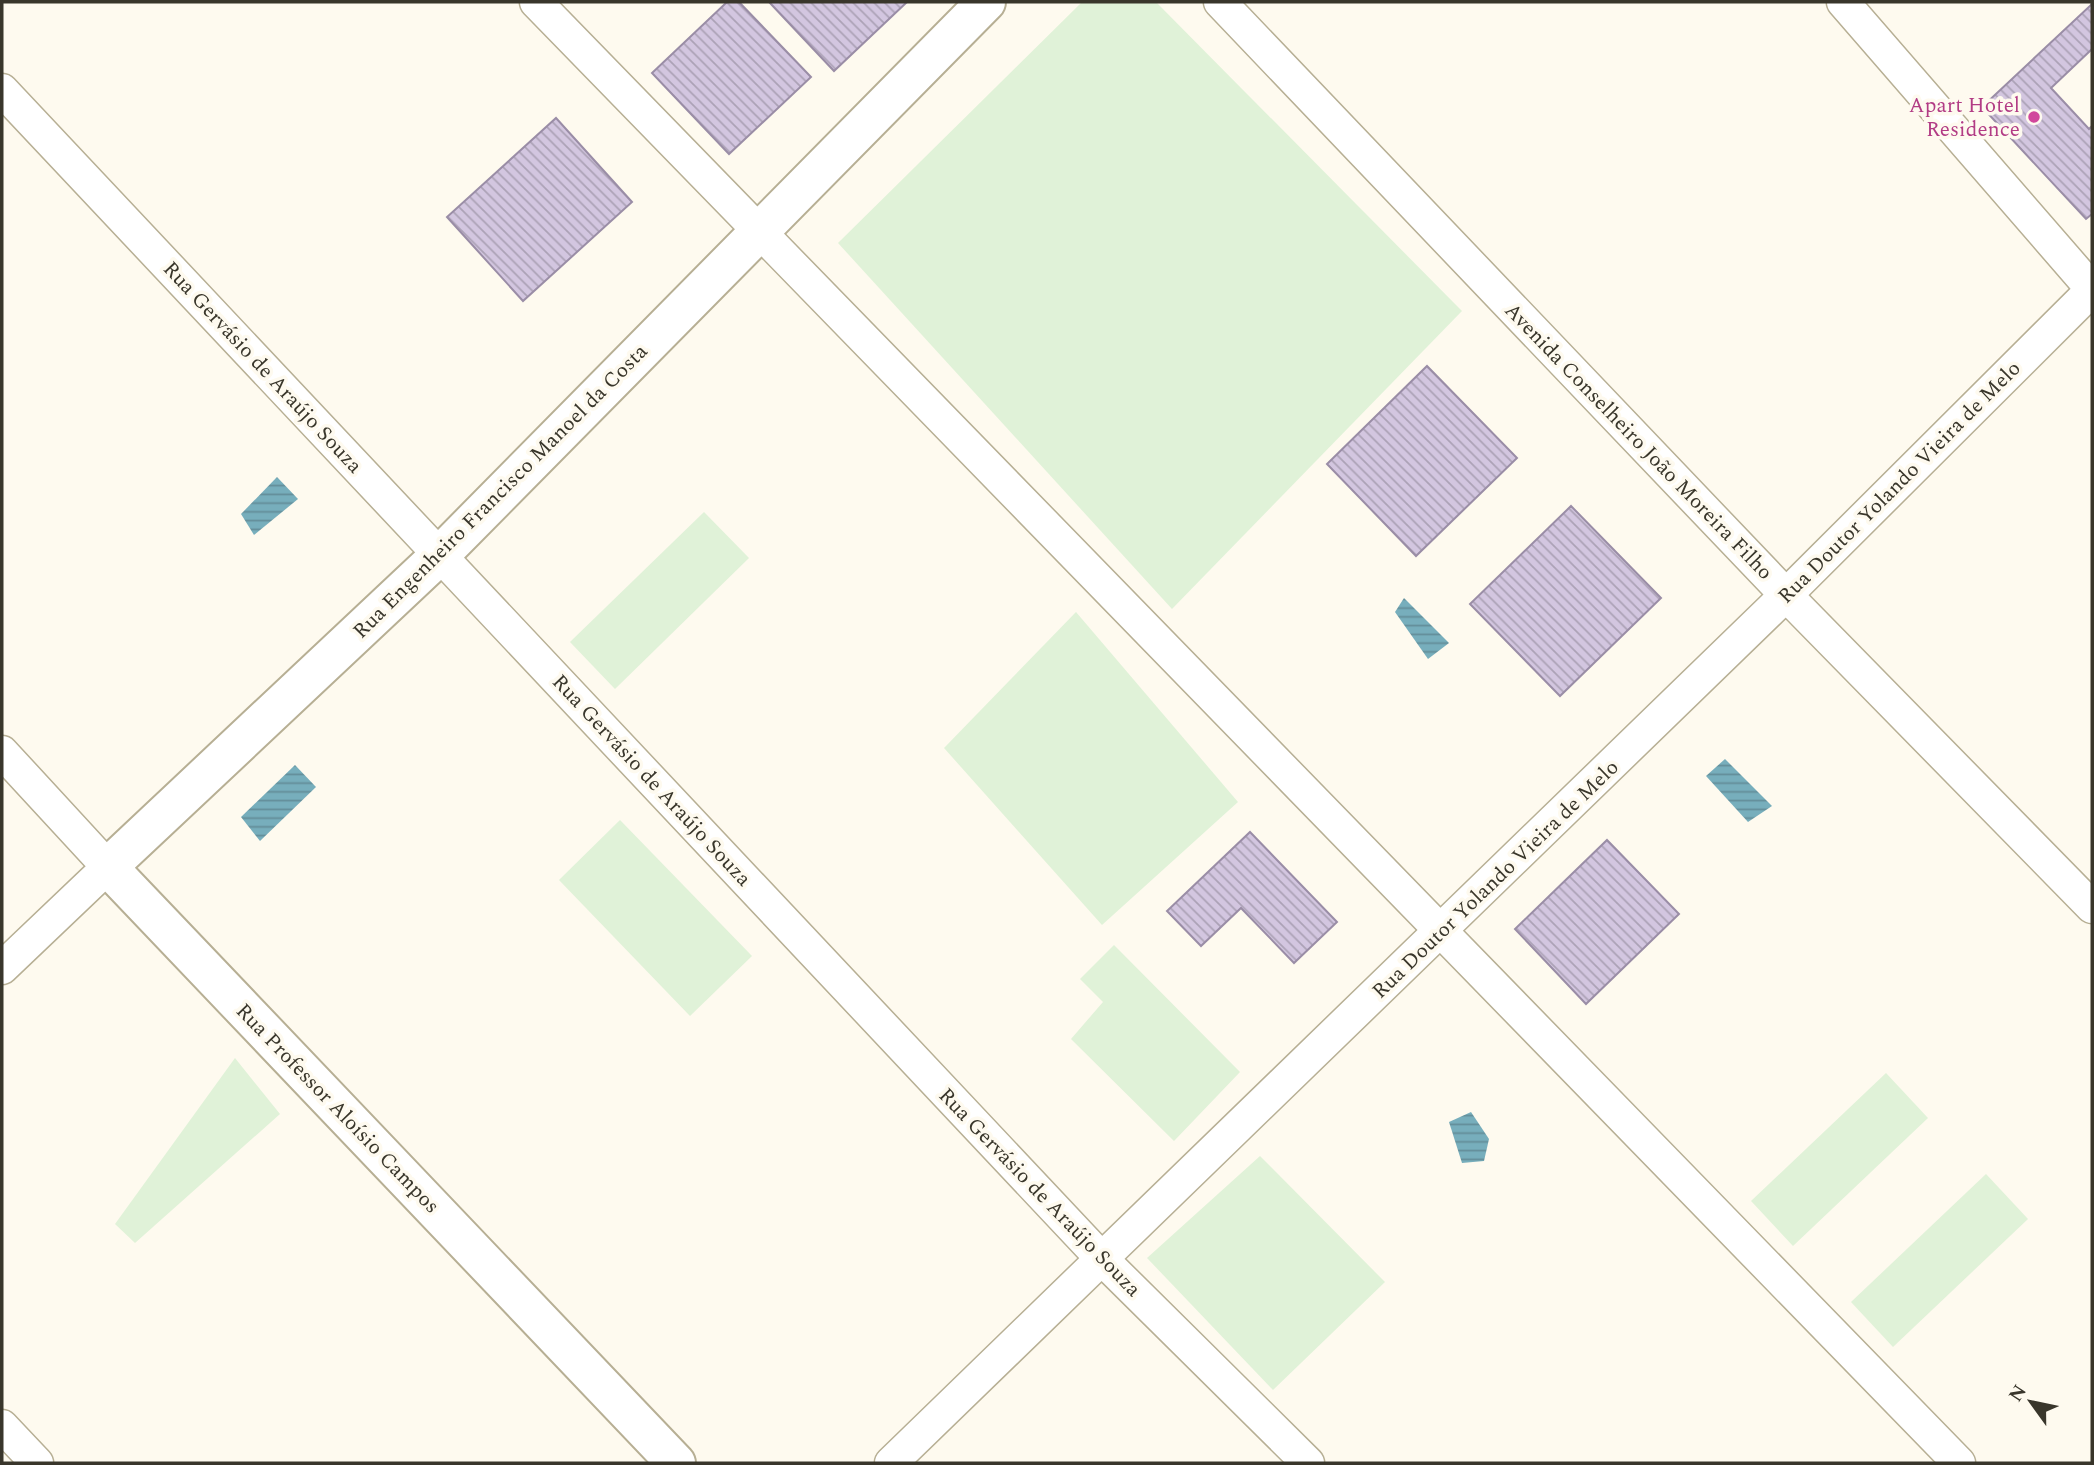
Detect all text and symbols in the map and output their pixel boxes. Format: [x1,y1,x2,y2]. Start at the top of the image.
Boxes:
place label: Apart Hotel Residence [1909,90,2020,146]
marker: Apart Hotel Residence [2026,109,2042,125]
street label: Rua Gervásio de Araújo Souza [155,254,370,482]
street label: Avenida Conselheiro João Moreira Filho [1497,296,1780,588]
street label: Rua Engenheiro Francisco Manoel da Costa [346,336,656,647]
street label: Rua Doutor Yolando Vieira de Melo [1771,354,2029,612]
street label: Rua Gervásio de Araújo Souza [544,667,759,895]
street label: Rua Doutor Yolando Vieira de Melo [1365,753,1626,1007]
street label: Rua Professor Aloísio Campos [228,996,447,1221]
street label: Rua Gervásio de Araújo Souza [930,1081,1149,1305]
north arrow [1996,1367,2066,1437]
text: N [2002,1379,2034,1408]

